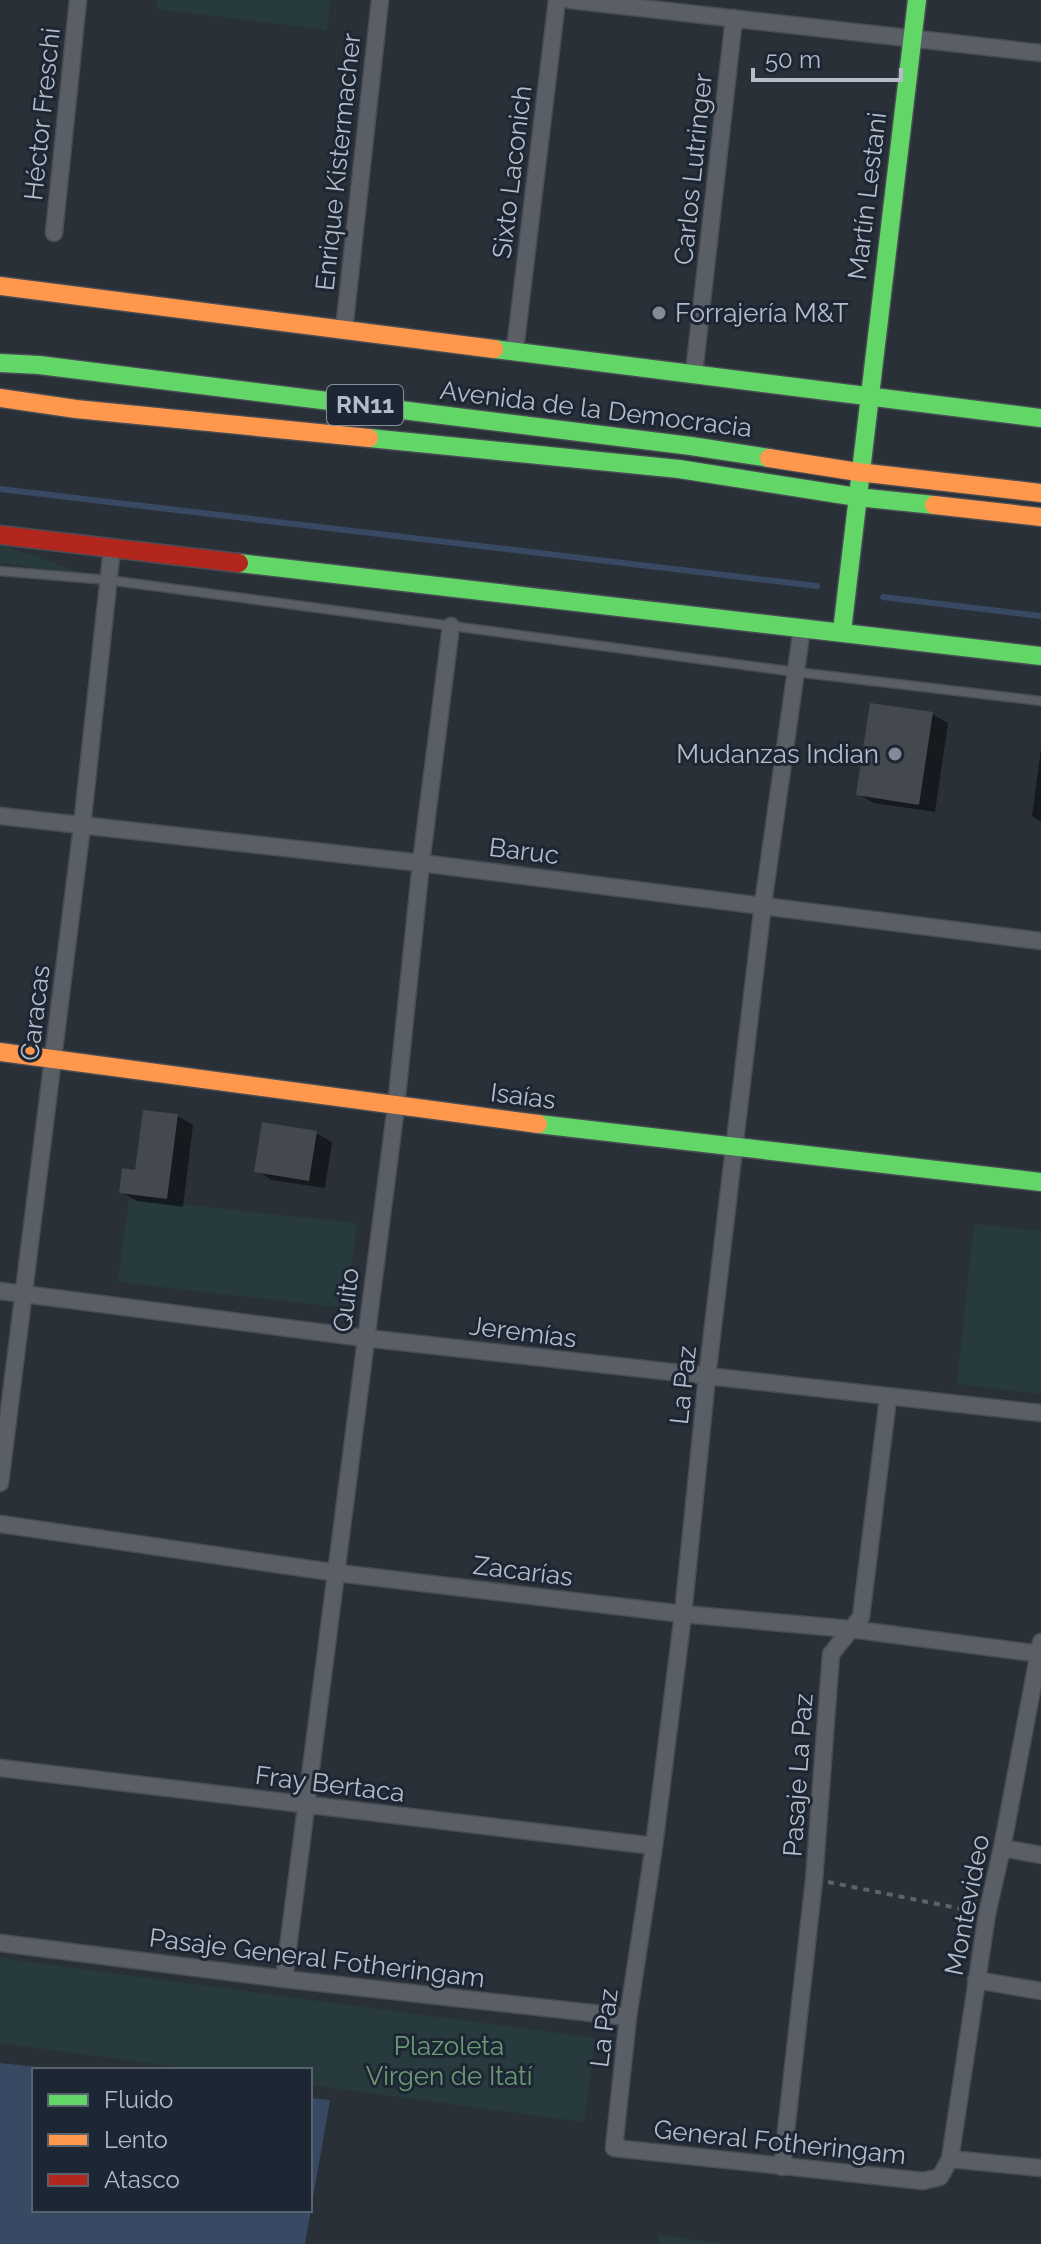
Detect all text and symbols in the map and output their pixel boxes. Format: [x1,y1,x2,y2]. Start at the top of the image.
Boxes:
street label: Héctor Freschi [18,26,66,202]
street label: Enrique Kistermacher [310,32,366,292]
scale bar [753,32,901,82]
text: 50 m [765,45,821,74]
street label: Carlos Lutringer [668,72,718,266]
street label: Sixto Laconich [486,84,538,260]
street label: Martín Lestani [842,111,892,281]
place label: Forrajería M&T [675,298,849,328]
marker: Forrajería M&T [650,304,668,322]
street label: Avenida de la Democracia [438,375,754,443]
road number: RN11 [327,385,403,425]
place label: Mudanzas Indian [676,739,879,769]
marker: Mudanzas Indian [886,745,904,763]
street label: Baruc [487,832,561,870]
street label: Caracas [14,963,56,1063]
street label: Isaías [489,1077,557,1115]
street label: Quito [327,1266,365,1334]
street label: Jeremías [468,1311,578,1353]
street label: La Paz [664,1344,702,1426]
street label: Zacarías [471,1550,575,1592]
street label: Pasaje La Paz [777,1692,819,1858]
street label: Fray Bertaca [254,1760,406,1808]
street label: Montevideo [939,1832,995,1978]
street label: Pasaje General Fotheringam [147,1923,487,1993]
street label: La Paz [584,1987,624,2069]
park label: Plazoleta Virgen de Itatí [366,2031,533,2091]
legend [32,2068,312,2212]
text: Fluido [104,2085,173,2114]
street label: General Fotheringam [652,2114,908,2170]
text: Lento [104,2125,168,2154]
text: Atasco [104,2165,180,2194]

